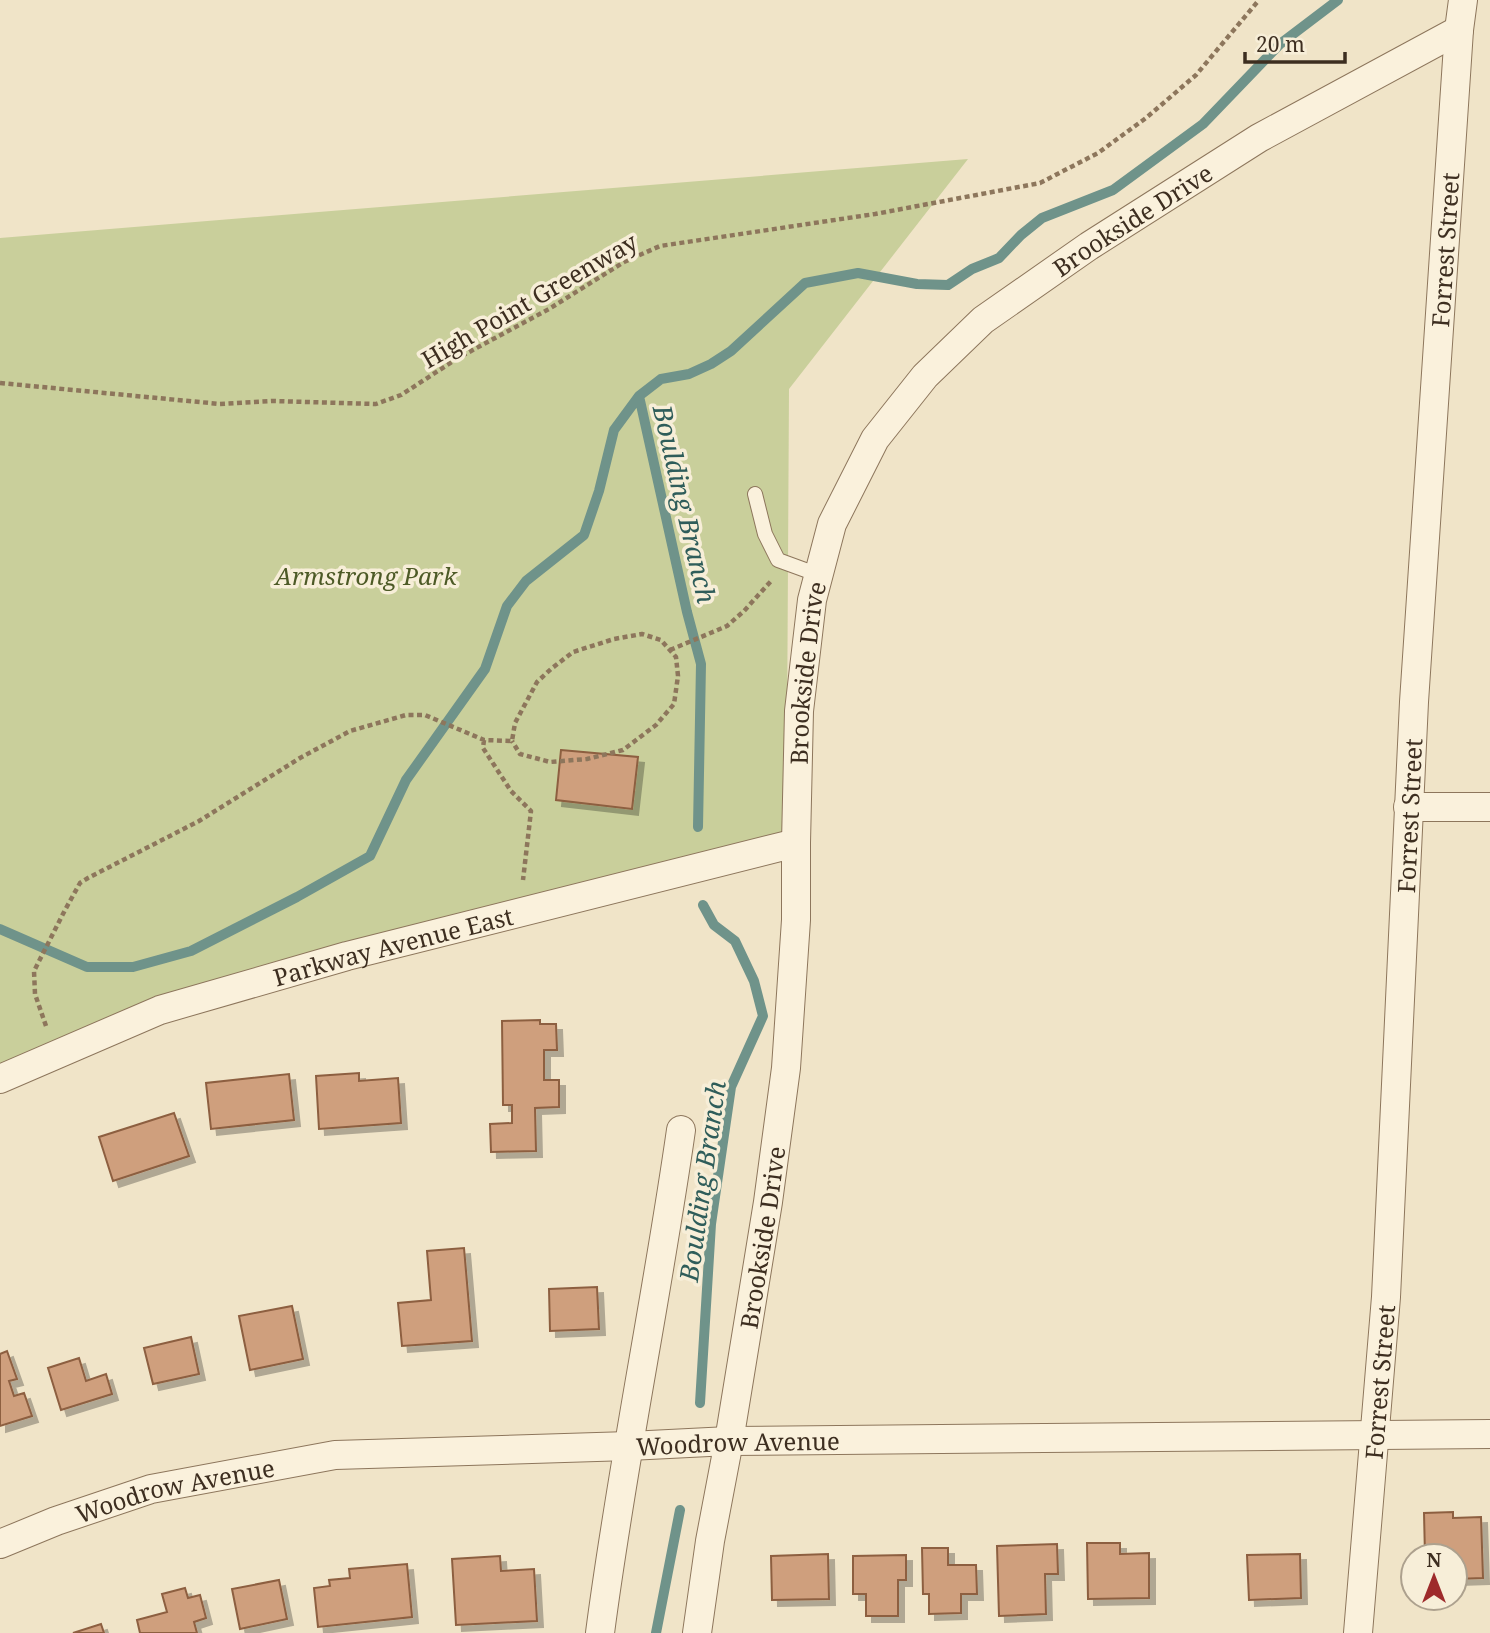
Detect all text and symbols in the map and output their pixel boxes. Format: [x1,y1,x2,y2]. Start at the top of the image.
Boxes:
scale bar [1245,21,1345,65]
text: 20 m [1256,30,1305,58]
street label: Brookside Drive [1045,155,1218,283]
street label: Forrest Street [1423,171,1466,328]
street label: High Point Greenway [415,224,643,375]
water label: Boulding Branch [644,400,725,607]
park label: Armstrong Park [273,559,458,592]
street label: Brookside Drive [781,577,833,765]
street label: Forrest Street [1389,737,1429,894]
street label: Parkway Avenue East [269,898,516,993]
water label: Boulding Branch [670,1078,734,1285]
street label: Brookside Drive [731,1144,792,1331]
street label: Forrest Street [1356,1303,1402,1460]
street label: Woodrow Avenue [635,1423,840,1462]
street label: Woodrow Avenue [71,1450,277,1530]
north arrow [1399,1542,1469,1612]
text: N [1427,1547,1442,1573]

